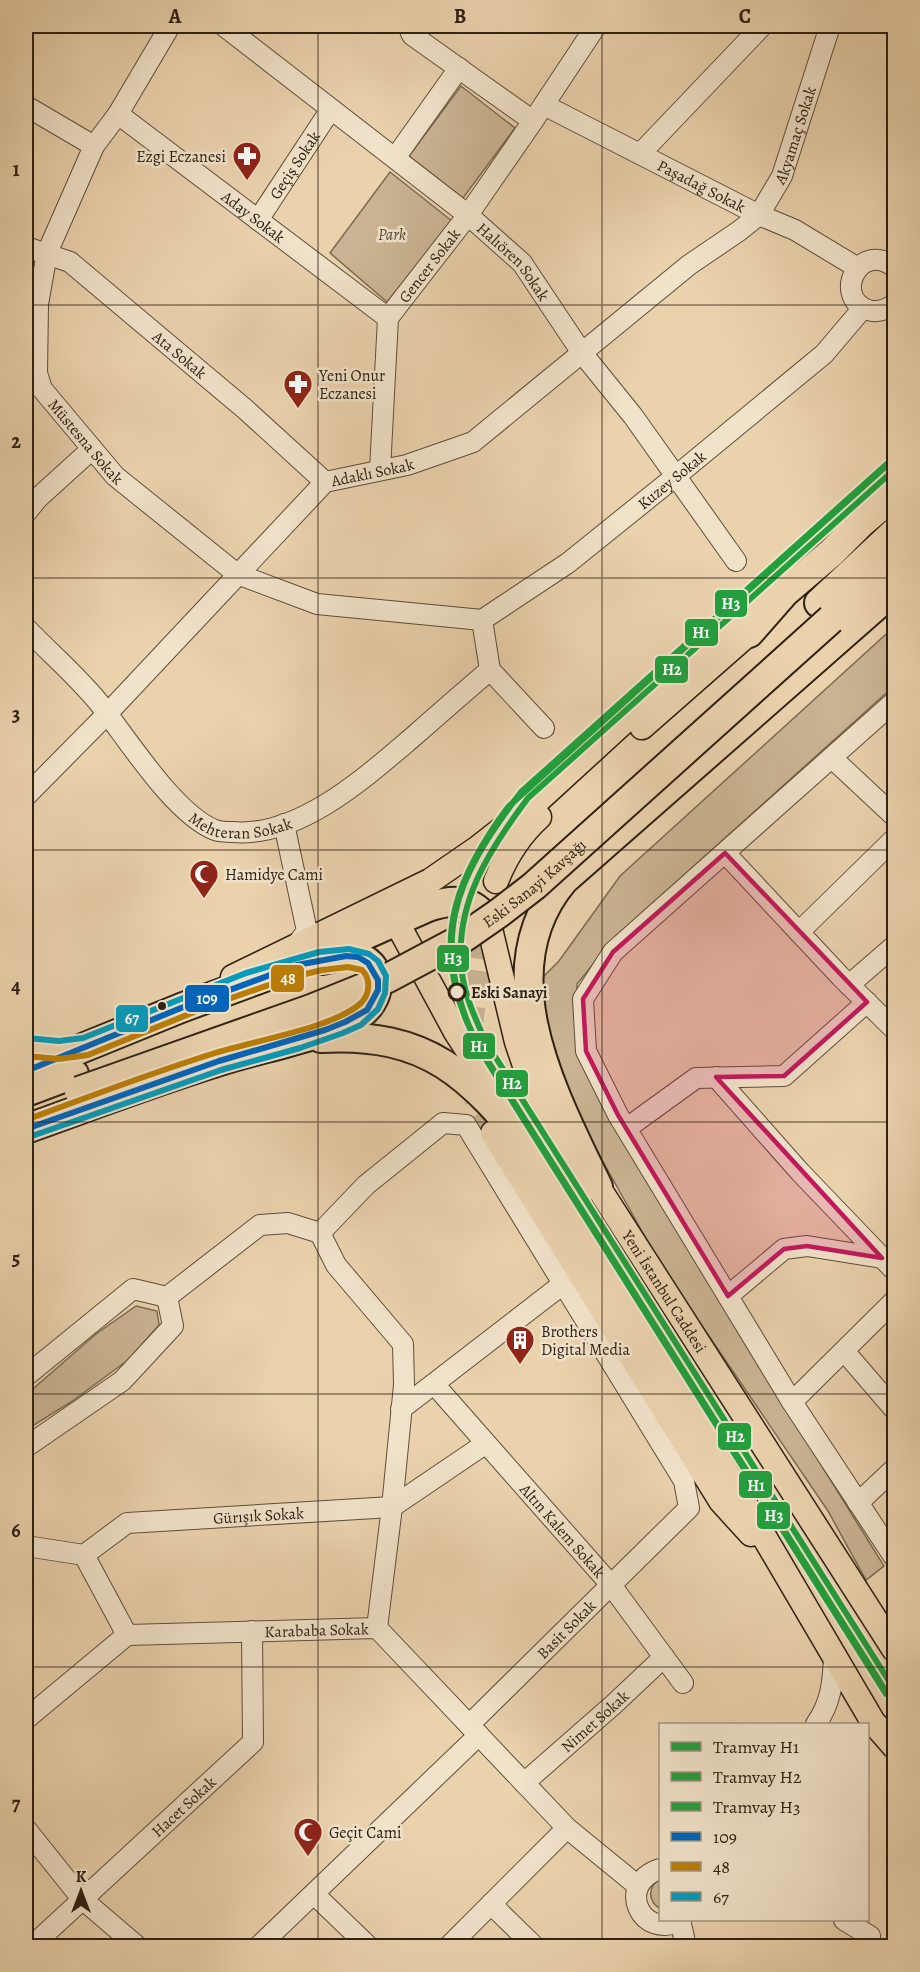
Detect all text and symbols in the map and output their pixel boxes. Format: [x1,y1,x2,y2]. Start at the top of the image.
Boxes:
text: A [168,3,182,30]
text: B [454,3,466,30]
text: C [739,3,751,30]
street label: Akyamaç Sokak [769,84,822,189]
street label: Geçiş Sokak [265,127,326,204]
pharmacy icon: Ezgi Eczanesi [231,140,263,182]
place label: Ezgi Eczanesi [136,146,226,168]
street label: Paşadağ Sokak [653,155,749,218]
text: 1 [12,156,20,183]
street label: Aday Sokak [216,185,289,249]
street label: Halıören Sokak [472,218,554,306]
park label: Park [378,224,406,246]
street label: Gencer Sokak [394,224,466,308]
street label: Ata Sokak [147,325,211,384]
place label: Yeni Onur Eczanesi [318,365,385,405]
pharmacy icon: Yeni Onur Eczanesi [282,368,314,410]
street label: Müstesna Sokak [43,394,127,490]
text: 2 [11,428,21,455]
street label: Kuzey Sokak [633,446,711,515]
street label: Adaklı Sokak [328,453,417,493]
line badge: H3 [714,589,748,618]
text: H3 [722,593,741,615]
line badge: H1 [684,618,719,647]
text: H1 [692,622,710,644]
line badge: H2 [654,655,689,684]
text: H2 [662,659,682,681]
text: 3 [12,701,20,728]
street label: Mehteran Sokak [184,807,295,844]
street label: Eski Sanayi Kavşağı [478,834,591,933]
mosque icon: Hamidye Cami [188,858,220,900]
place label: Hamidye Cami [225,864,323,886]
line badge: H3 [436,944,470,973]
text: H3 [444,948,463,970]
line badge: 48 [270,964,305,993]
text: 48 [280,968,296,990]
text: 4 [11,973,21,1000]
place label: Eski Sanayi [471,982,548,1004]
marker: Eski Sanayi [448,983,466,1001]
line badge: 109 [184,984,230,1013]
text: 109 [196,988,218,1010]
unlabelled marker [156,1000,168,1012]
line badge: 67 [115,1004,149,1033]
text: 67 [125,1008,139,1030]
line badge: H1 [462,1032,496,1060]
text: H1 [470,1036,488,1058]
line badge: H2 [495,1069,529,1098]
text: H2 [502,1073,522,1095]
street label: Yeni İstanbul Caddesi [616,1225,711,1357]
text: 5 [12,1245,20,1272]
place label: Brothers Digital Media [541,1321,631,1361]
building icon: Brothers Digital Media [504,1324,536,1366]
line badge: H2 [717,1422,752,1451]
text: H2 [725,1426,745,1448]
line badge: H1 [738,1470,773,1499]
text: H1 [747,1475,765,1497]
street label: Altın Kalem Sokak [514,1478,610,1583]
line badge: H3 [756,1501,791,1530]
street label: Gürışık Sokak [212,1502,305,1530]
text: H3 [765,1505,784,1527]
text: 6 [11,1517,21,1544]
street label: Basit Sokak [532,1595,601,1664]
street label: Karababa Sokak [264,1618,369,1643]
street label: Nimet Sokak [557,1686,634,1758]
legend [659,1723,869,1921]
text: Tramvay H1 [713,1735,799,1759]
text: Tramvay H2 [713,1765,802,1789]
street label: Hacet Sokak [147,1772,221,1842]
text: 7 [12,1790,21,1817]
text: Tramvay H3 [713,1795,800,1819]
mosque icon: Geçit Cami [292,1816,324,1858]
place label: Geçit Cami [329,1822,402,1844]
text: 109 [713,1825,737,1849]
text: 48 [713,1855,730,1879]
north arrow [51,1861,111,1921]
text: K [76,1866,87,1888]
text: 67 [713,1885,729,1909]

